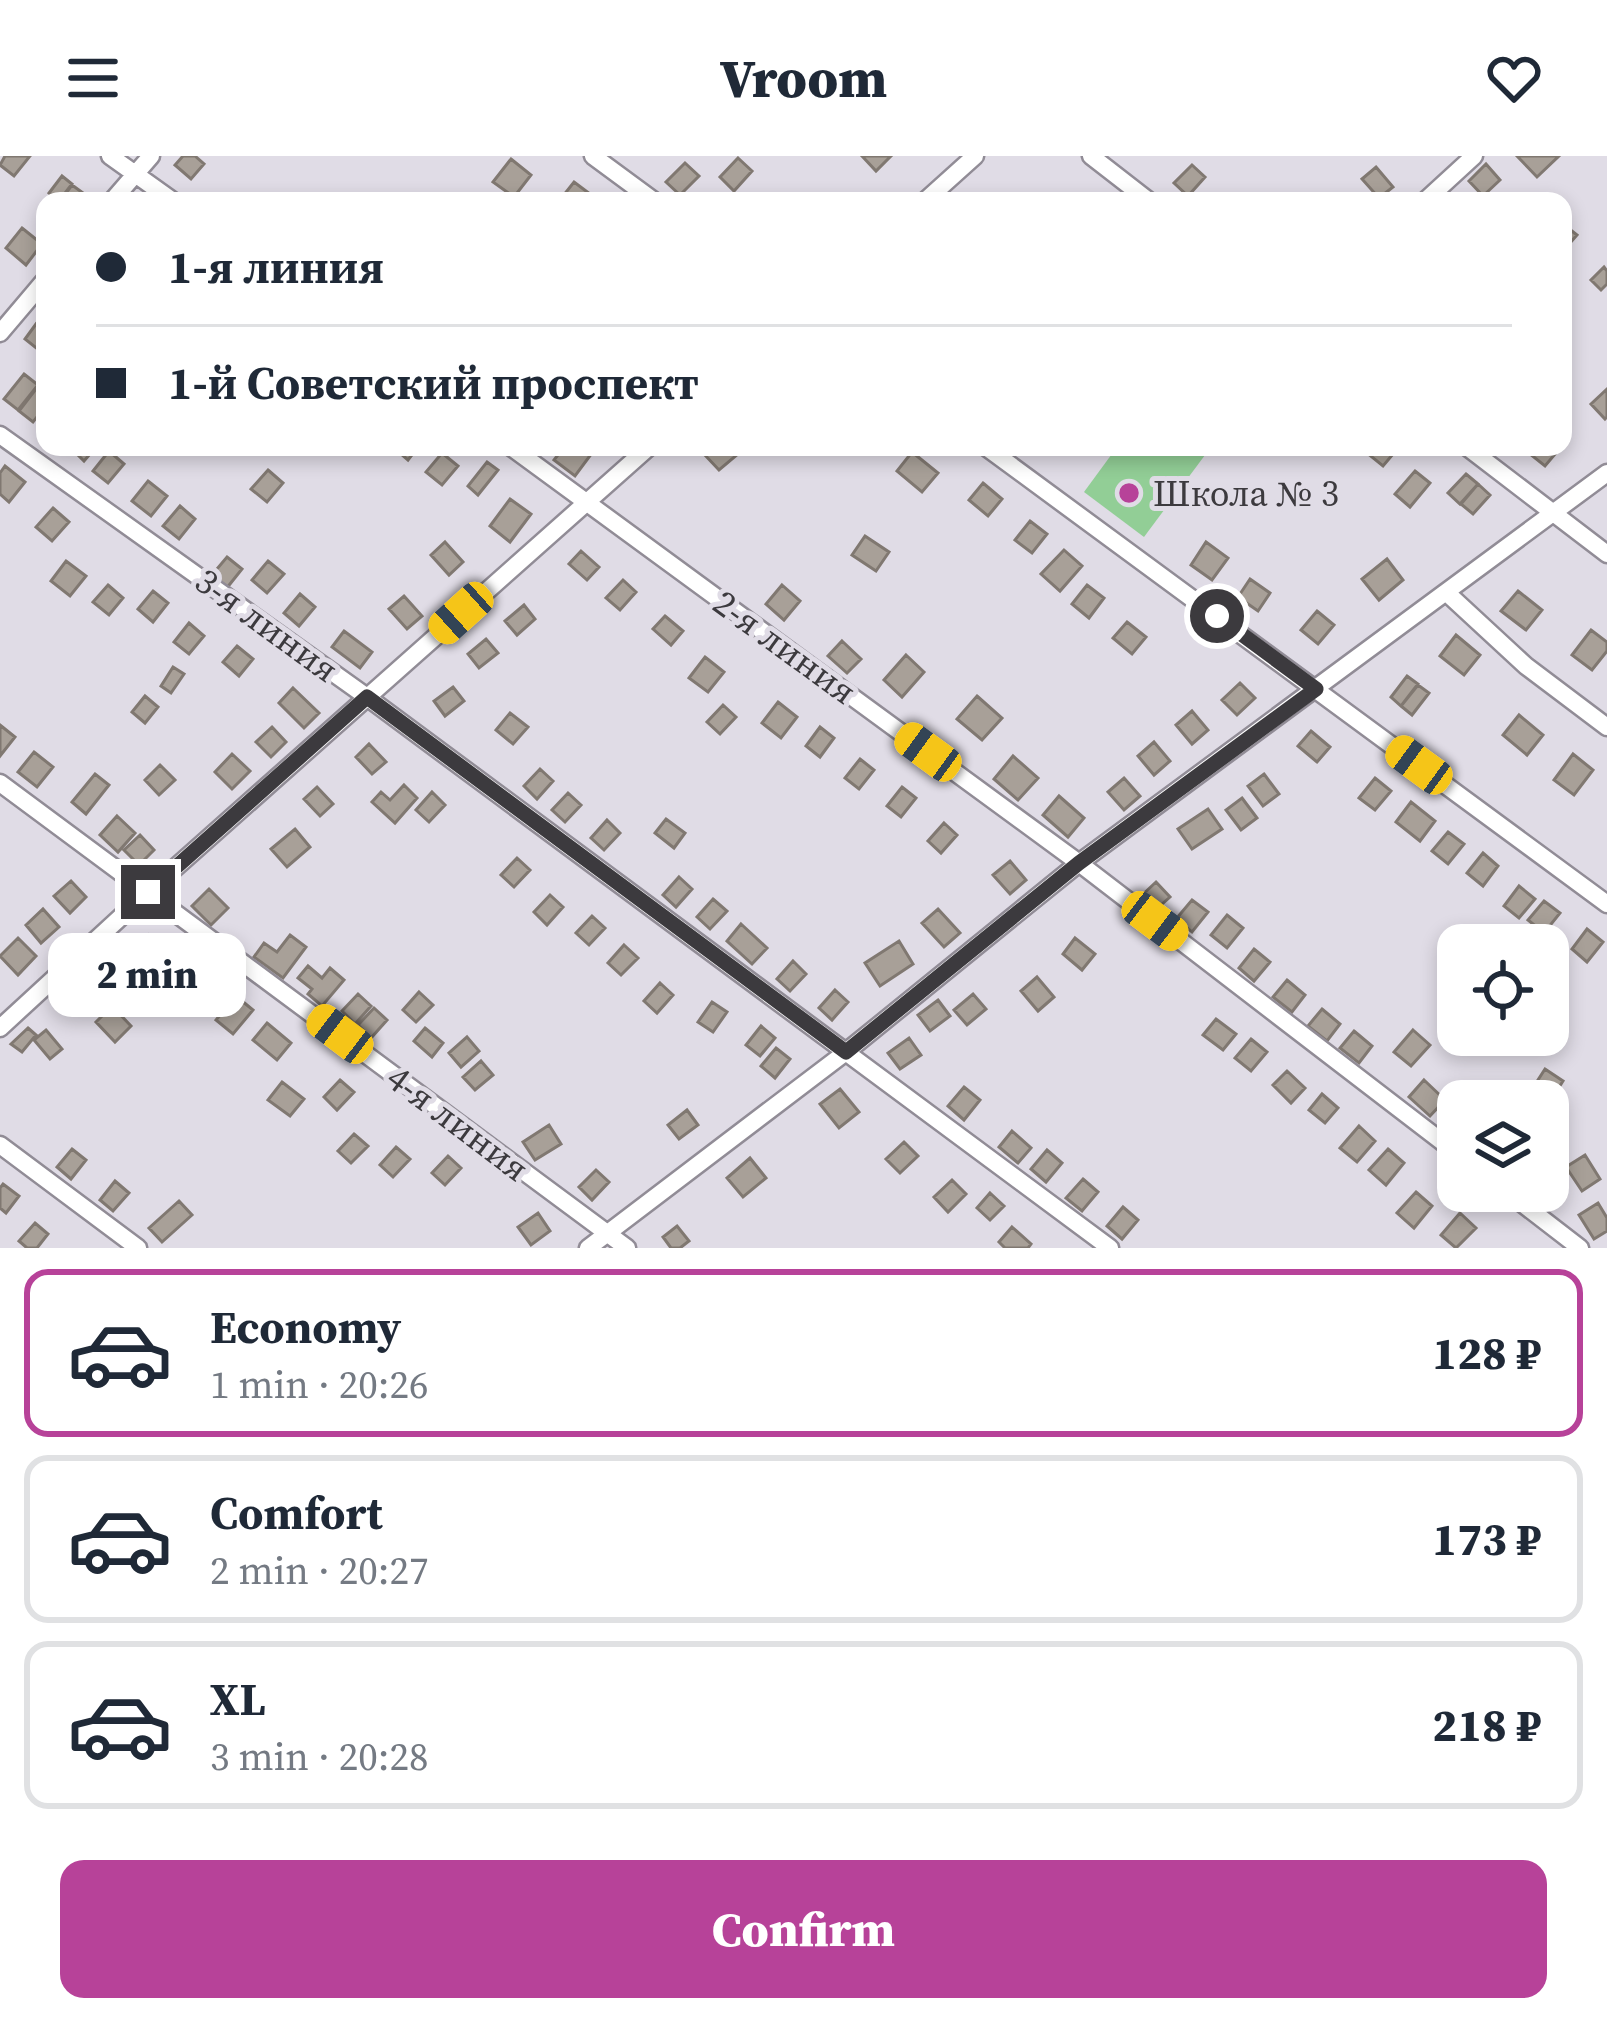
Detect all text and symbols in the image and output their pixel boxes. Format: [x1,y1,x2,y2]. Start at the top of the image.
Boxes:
text: Vroom [720,41,887,115]
icon: menu [60,45,126,111]
icon: heart [1481,45,1547,111]
text: 1-я линия [168,236,384,298]
text: 1-й Советский проспект [168,352,699,414]
place label: Школа № 3 [1153,469,1339,518]
marker: Школа № 3 [1116,480,1142,506]
street label: 3-я линия [185,556,349,694]
car [422,576,500,650]
street label: 2-я линия [703,578,867,716]
route start [1190,589,1244,643]
car [888,716,968,788]
car [1379,729,1459,801]
route end [121,865,175,919]
car [1115,885,1195,957]
map controls [1437,924,1569,1212]
button: locate [1437,924,1569,1056]
callout: 2 min [49,934,247,1018]
text: 2 min [96,948,198,1001]
car [300,998,380,1070]
street label: 4-я линия [377,1054,539,1192]
button: layers [1437,1080,1569,1212]
text: Economy [210,1296,401,1358]
icon: car [66,1299,174,1407]
text: 128 ₽ [1432,1322,1541,1384]
text: 1 min · 20:26 [210,1358,429,1411]
text: Comfort [210,1482,383,1544]
icon: car [66,1485,174,1593]
text: 173 ₽ [1432,1508,1541,1570]
text: 2 min · 20:27 [210,1544,429,1597]
text: XL [210,1668,266,1730]
icon: car [66,1671,174,1779]
text: 218 ₽ [1432,1694,1541,1756]
text: 3 min · 20:28 [210,1730,429,1783]
button: Confirm [60,1860,1547,1998]

